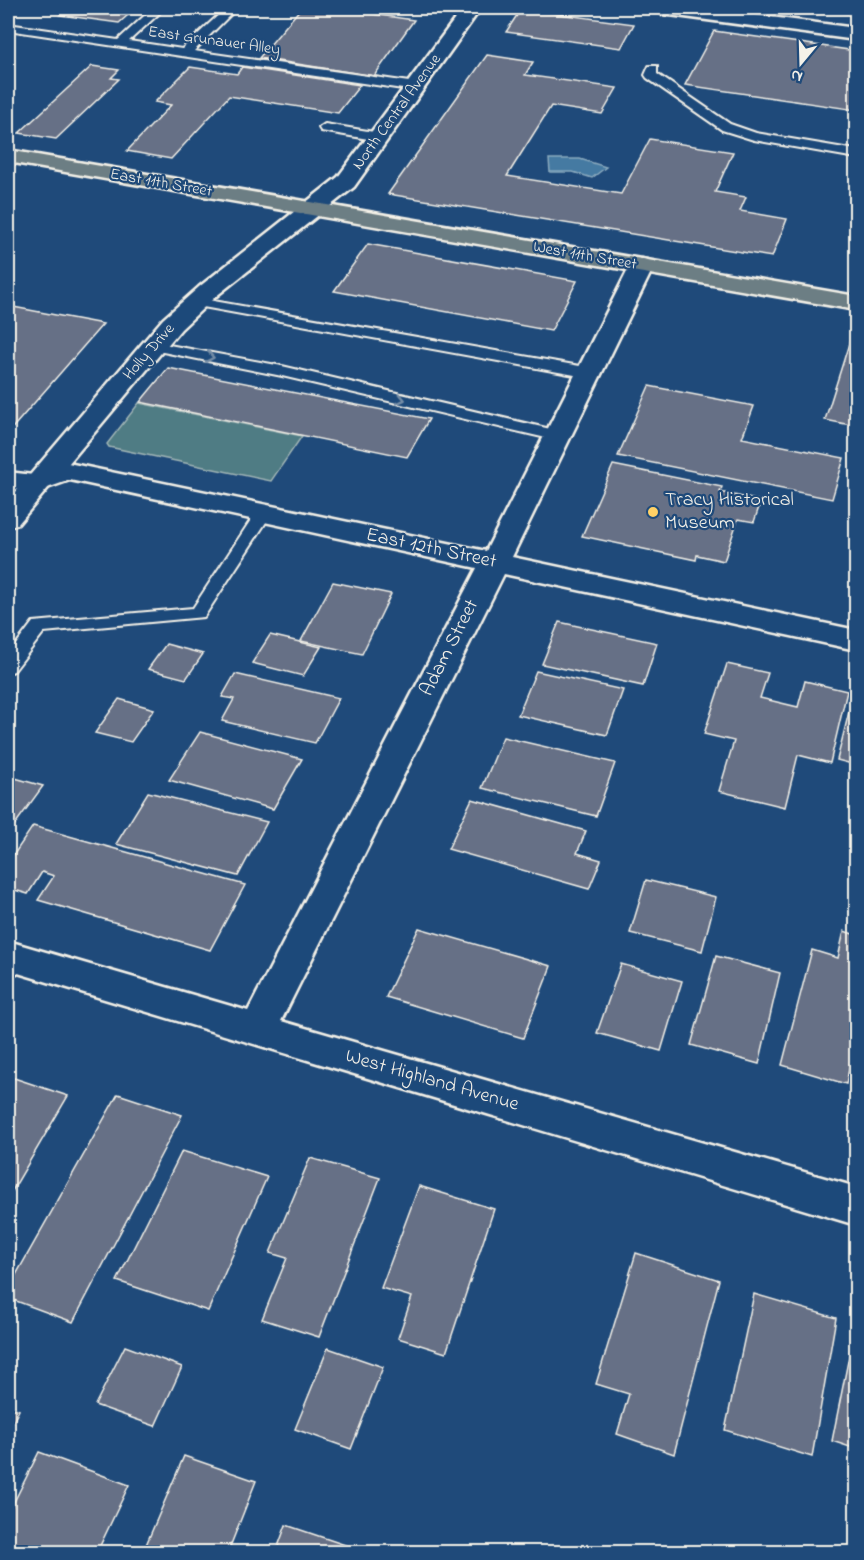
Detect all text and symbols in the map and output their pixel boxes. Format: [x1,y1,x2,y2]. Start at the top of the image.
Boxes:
street label: East Grunauer Alley [146,20,282,62]
north arrow [771,33,831,93]
street label: North Central Avenue [347,48,448,175]
text: N [788,62,806,88]
street label: East 11th Street [108,162,215,204]
street label: West 11th Street [531,235,639,277]
street label: Holly Drive [117,318,181,386]
one-way arrow [205,350,215,363]
one-way arrow [396,391,406,404]
place label: Tracy Historical Museum [665,486,794,538]
marker: Tracy Historical Museum [646,505,660,519]
street label: East 12th Street [363,521,499,577]
street label: Adam Street [413,594,487,701]
street label: West Highland Avenue [342,1042,522,1121]

